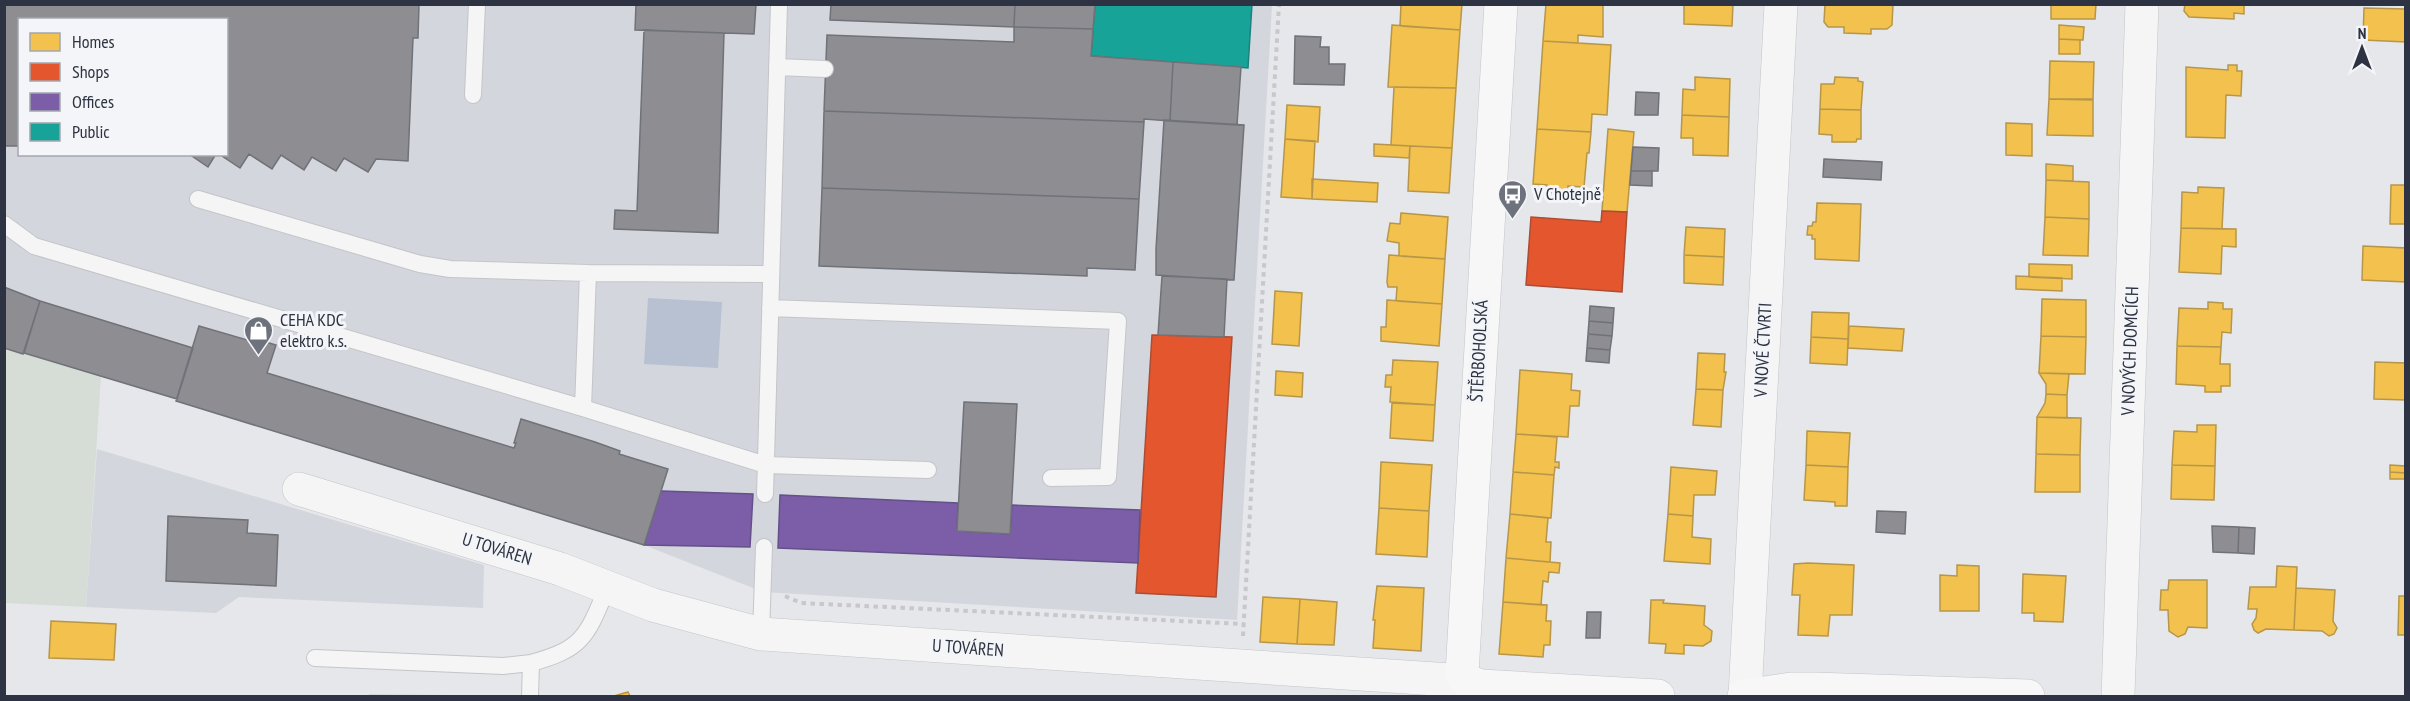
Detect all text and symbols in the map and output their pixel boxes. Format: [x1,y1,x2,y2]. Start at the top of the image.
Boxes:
legend [18,18,228,156]
north arrow [2332,18,2392,78]
text: N [2358,23,2366,43]
text: Homes [72,30,115,53]
text: Shops [72,60,109,83]
text: Offices [72,90,114,113]
text: Public [72,120,110,143]
bus stop icon: V Chotejně [1497,178,1529,220]
place label: V Chotejně [1533,182,1601,205]
street label: V NOVÝCH DOMCÍCH [2116,286,2143,417]
street label: ŠTĚRBOHOLSKÁ [1464,299,1493,403]
street label: V NOVÉ ČTVRTI [1748,302,1776,399]
place label: CEHA KDC elektro k.s. [280,308,347,352]
shop icon: CEHA KDC elektro k.s. [243,314,275,356]
street label: U TOVÁREN [459,527,535,570]
street label: U TOVÁREN [931,634,1005,661]

